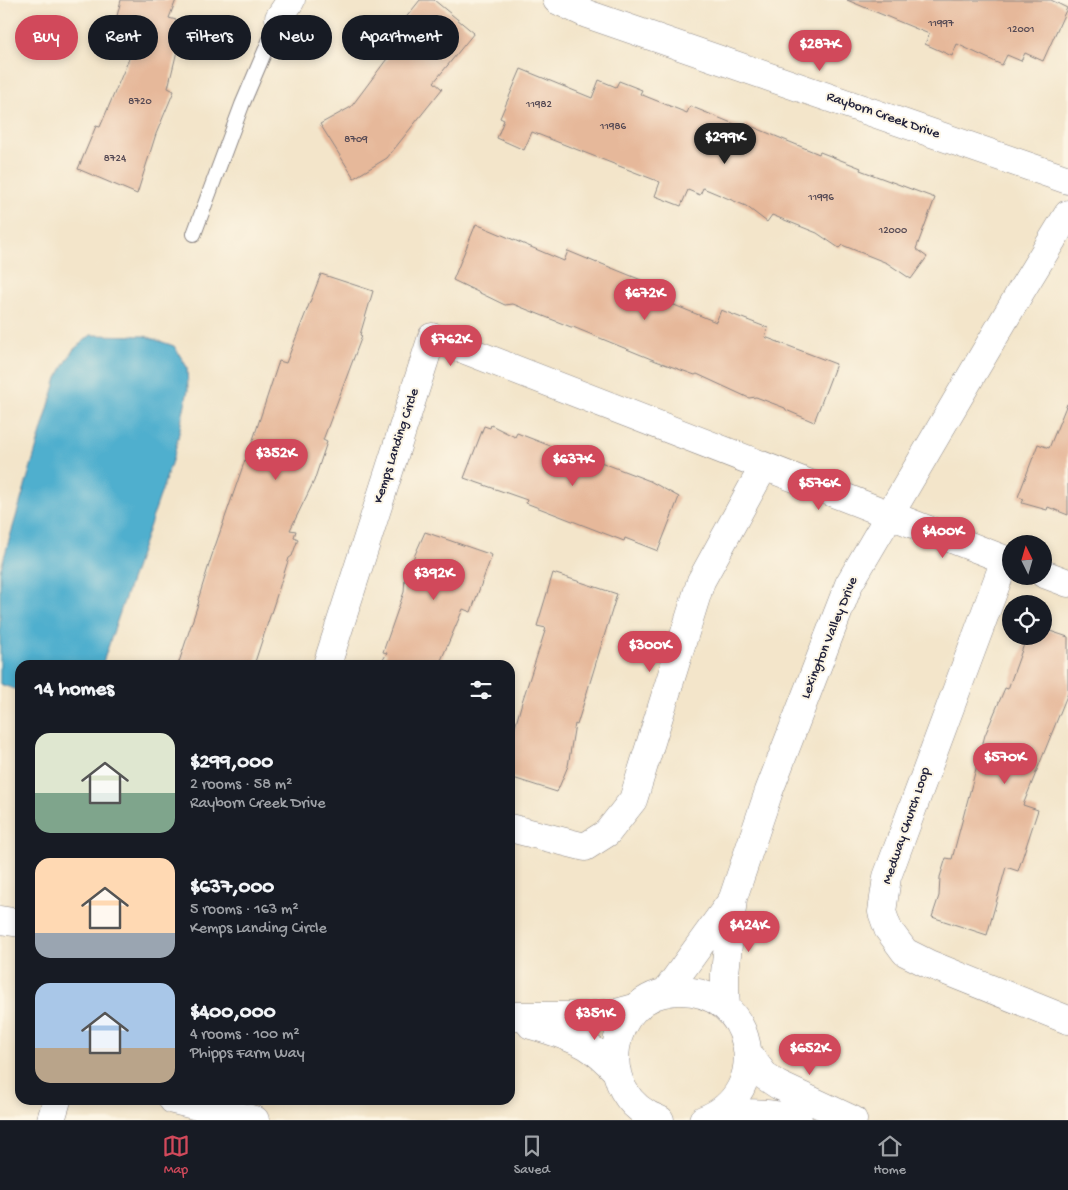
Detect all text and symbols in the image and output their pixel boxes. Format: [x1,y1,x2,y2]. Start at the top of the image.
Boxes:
chip: Buy [15,15,78,60]
chip: Rent [88,15,158,60]
chip: Filters [168,15,251,60]
chip: New [261,15,332,60]
chip: Apartment [342,15,459,60]
house number: 11997 [927,18,954,30]
house number: 12001 [1007,24,1034,36]
pin: $287K [785,30,855,72]
text: $287K [800,36,840,55]
street label: Rayborn Creek Drive [824,89,943,144]
house number: 8720 [128,96,152,108]
house number: 11982 [525,99,553,111]
house number: 11986 [599,121,626,133]
pin: $299K [690,122,760,165]
text: $299K [705,129,745,148]
house number: 8709 [344,134,368,146]
house number: 8724 [104,153,127,165]
house number: 11996 [807,192,834,204]
house number: 12000 [878,225,907,237]
pin: $672K [610,278,680,321]
text: $672K [625,285,665,304]
pin: $762K [416,324,486,367]
text: $762K [431,331,471,350]
street label: Kemps Landing Circle [370,386,424,506]
pin: $352K [241,438,311,481]
pin: $637K [538,444,608,487]
text: $352K [256,445,296,464]
text: $637K [553,451,593,470]
pin: $576K [784,468,854,511]
text: $576K [799,475,839,494]
pin: $400K [908,516,978,559]
text: $400K [922,523,964,542]
north arrow [1002,535,1052,585]
map controls [1002,535,1052,645]
pin: $392K [399,558,469,601]
text: $392K [414,565,454,584]
street label: Lexington Valley Drive [798,574,863,701]
button: locate [1002,595,1052,645]
pin: $300K [615,630,685,673]
text: $300K [629,637,671,656]
icon: filters [467,676,495,704]
text: 14 homes [35,678,114,703]
pin: $570K [970,742,1040,785]
text: $570K [984,749,1026,768]
text: $299,000 [190,751,273,776]
icon: home [75,753,135,813]
street label: Medway Church Loop [879,765,935,887]
text: 2 rooms · 58 m² [190,776,292,795]
text: Rayborn Creek Drive [190,795,326,814]
text: $637,000 [190,876,274,901]
icon: home [75,878,135,938]
text: 5 rooms · 163 m² [190,901,299,920]
pin: $424K [714,910,784,953]
text: $424K [730,917,768,936]
text: Kemps Landing Circle [190,920,327,939]
pin: $351K [560,998,630,1041]
text: $400,000 [190,1001,276,1026]
icon: home [75,1003,135,1063]
text: $351K [575,1005,615,1024]
text: 4 rooms · 100 m² [190,1026,300,1045]
pin: $652K [775,1034,845,1076]
text: $652K [790,1040,830,1059]
text: Phipps Farm Way [190,1045,305,1064]
tab: Map [162,1132,190,1179]
tab: Saved [514,1132,550,1179]
tab: Home [874,1132,906,1179]

